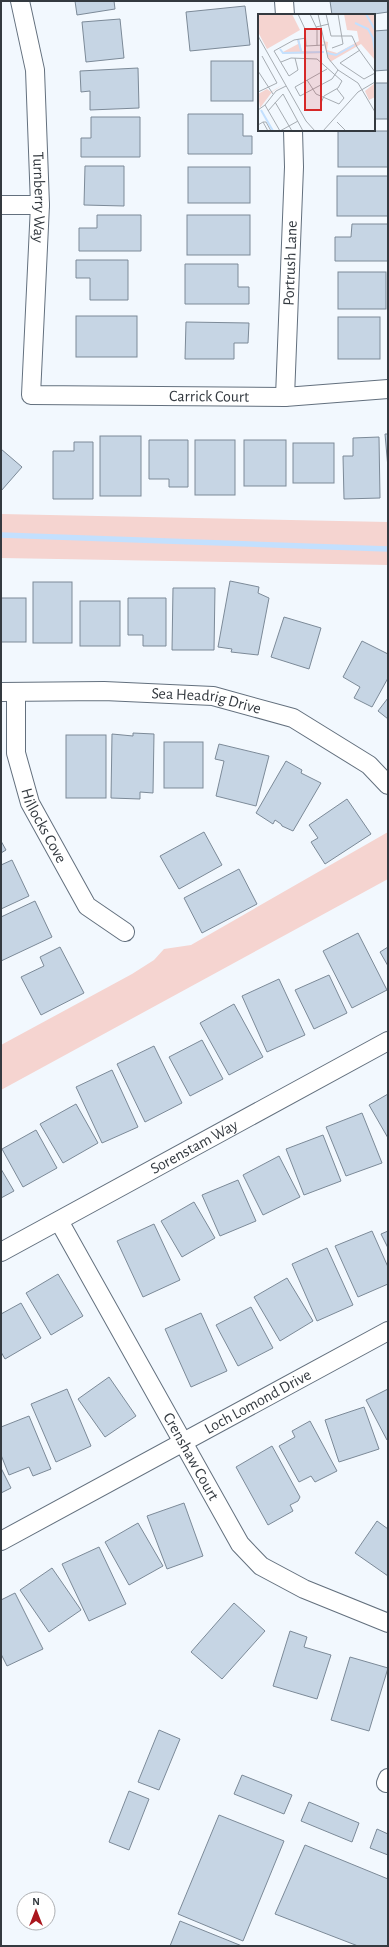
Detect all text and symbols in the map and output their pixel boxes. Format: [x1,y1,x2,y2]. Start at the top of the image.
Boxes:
inset map [258,14,375,131]
street label: Turnberry Way [29,151,48,243]
street label: Portrush Lane [281,220,300,306]
street label: Carrick Court [169,388,249,405]
street label: Sea Headrig Drive [151,685,263,717]
street label: Hillocks Cove [18,786,70,866]
street label: Sorenstam Way [148,1116,241,1177]
street label: Loch Lomond Drive [202,1366,314,1437]
street label: Crenshaw Court [160,1410,222,1503]
north arrow [16,1891,56,1931]
text: N [32,1896,40,1907]

